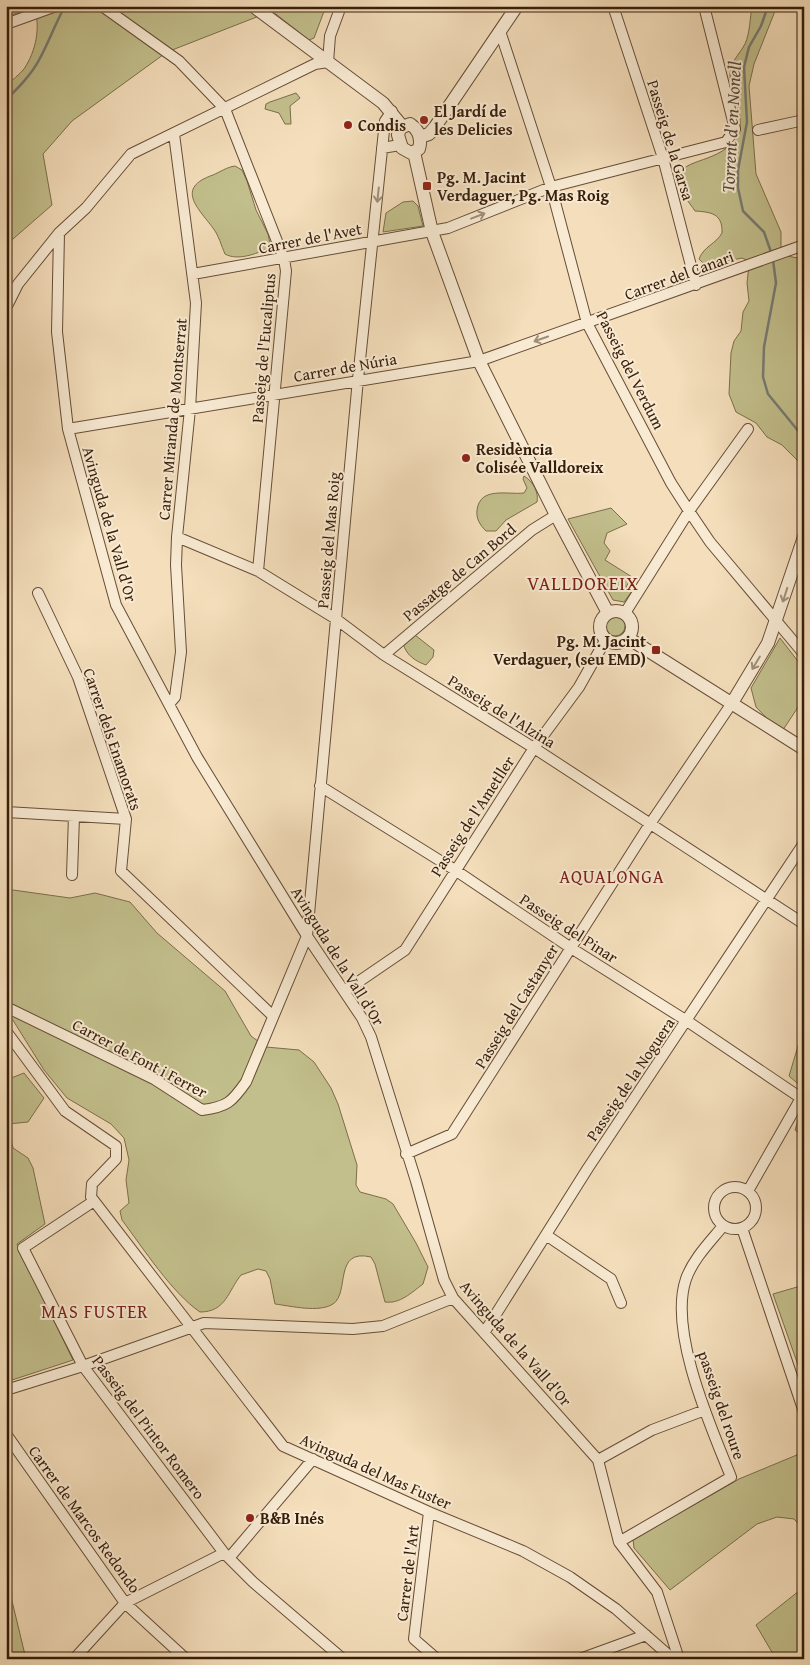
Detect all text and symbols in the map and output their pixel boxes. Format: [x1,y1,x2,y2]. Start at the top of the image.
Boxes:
water label: Torrent d'en Nonell [714,60,748,193]
street label: Passeig de la Garsa [641,77,701,204]
place label: El Jardí de les Delicies [434,99,513,141]
place label: Condis [358,113,406,137]
marker: El Jardí de les Delicies [418,114,430,126]
marker: Condis [342,119,354,131]
place label: Pg. M. Jacint Verdaguer, Pg. Mas Roig [437,165,609,207]
marker: Pg. M. Jacint Verdaguer, Pg. Mas Roig [421,180,433,192]
one-way arrow [373,186,382,202]
one-way arrow [470,211,485,220]
street label: Carrer de l'Avet [256,216,364,260]
street label: Carrer del Canari [621,244,738,306]
street label: Passeig de l'Eucaliptus [244,272,282,424]
street label: Passeig del Verdum [591,307,671,433]
street label: Carrer Miranda de Montserrat [151,317,193,521]
one-way arrow [534,335,549,344]
street label: Carrer de Núria [292,346,399,388]
place label: Residència Colisée Valldoreix [476,437,604,479]
street label: Avinguda de la Vall d'Or [76,444,144,605]
marker: Residència Colisée Valldoreix [460,452,472,464]
street label: Passeig del Mas Roig [310,471,346,609]
street label: Passatge de Can Bord [397,517,521,627]
district label: VALLDOREIX [527,569,639,597]
one-way arrow [779,587,789,603]
place label: Pg. M. Jacint Verdaguer, (seu EMD) [493,629,646,671]
marker: Pg. M. Jacint Verdaguer, (seu EMD) [650,644,662,656]
one-way arrow [751,655,761,669]
street label: Carrer dels Enamorats [77,665,149,813]
street label: Passeig de l'Alzina [444,668,561,754]
street label: Passeig de l'Ametller [424,751,520,881]
district label: AQUALONGA [559,863,665,890]
street label: Avinguda de la Vall d'Or [285,882,391,1031]
street label: Passeig del Pinar [515,887,623,969]
street label: Passeig del Castanyer [468,939,564,1073]
street label: Carrer de Font i Ferrer [68,1012,212,1104]
street label: Passeig de la Noguera [580,1012,681,1146]
street label: Avinguda de la Vall d'Or [454,1275,578,1412]
district label: MAS FUSTER [41,1298,149,1325]
street label: passeig del roure [692,1347,752,1463]
street label: Passeig del Pintor Romero [87,1350,211,1504]
street label: Avinguda del Mas Fuster [296,1427,456,1515]
street label: Carrer de Marcos Redondo [23,1440,147,1598]
place label: B&B Inés [260,1506,324,1530]
marker: B&B Inés [244,1512,256,1524]
street label: Carrer de l'Art [389,1523,425,1623]

